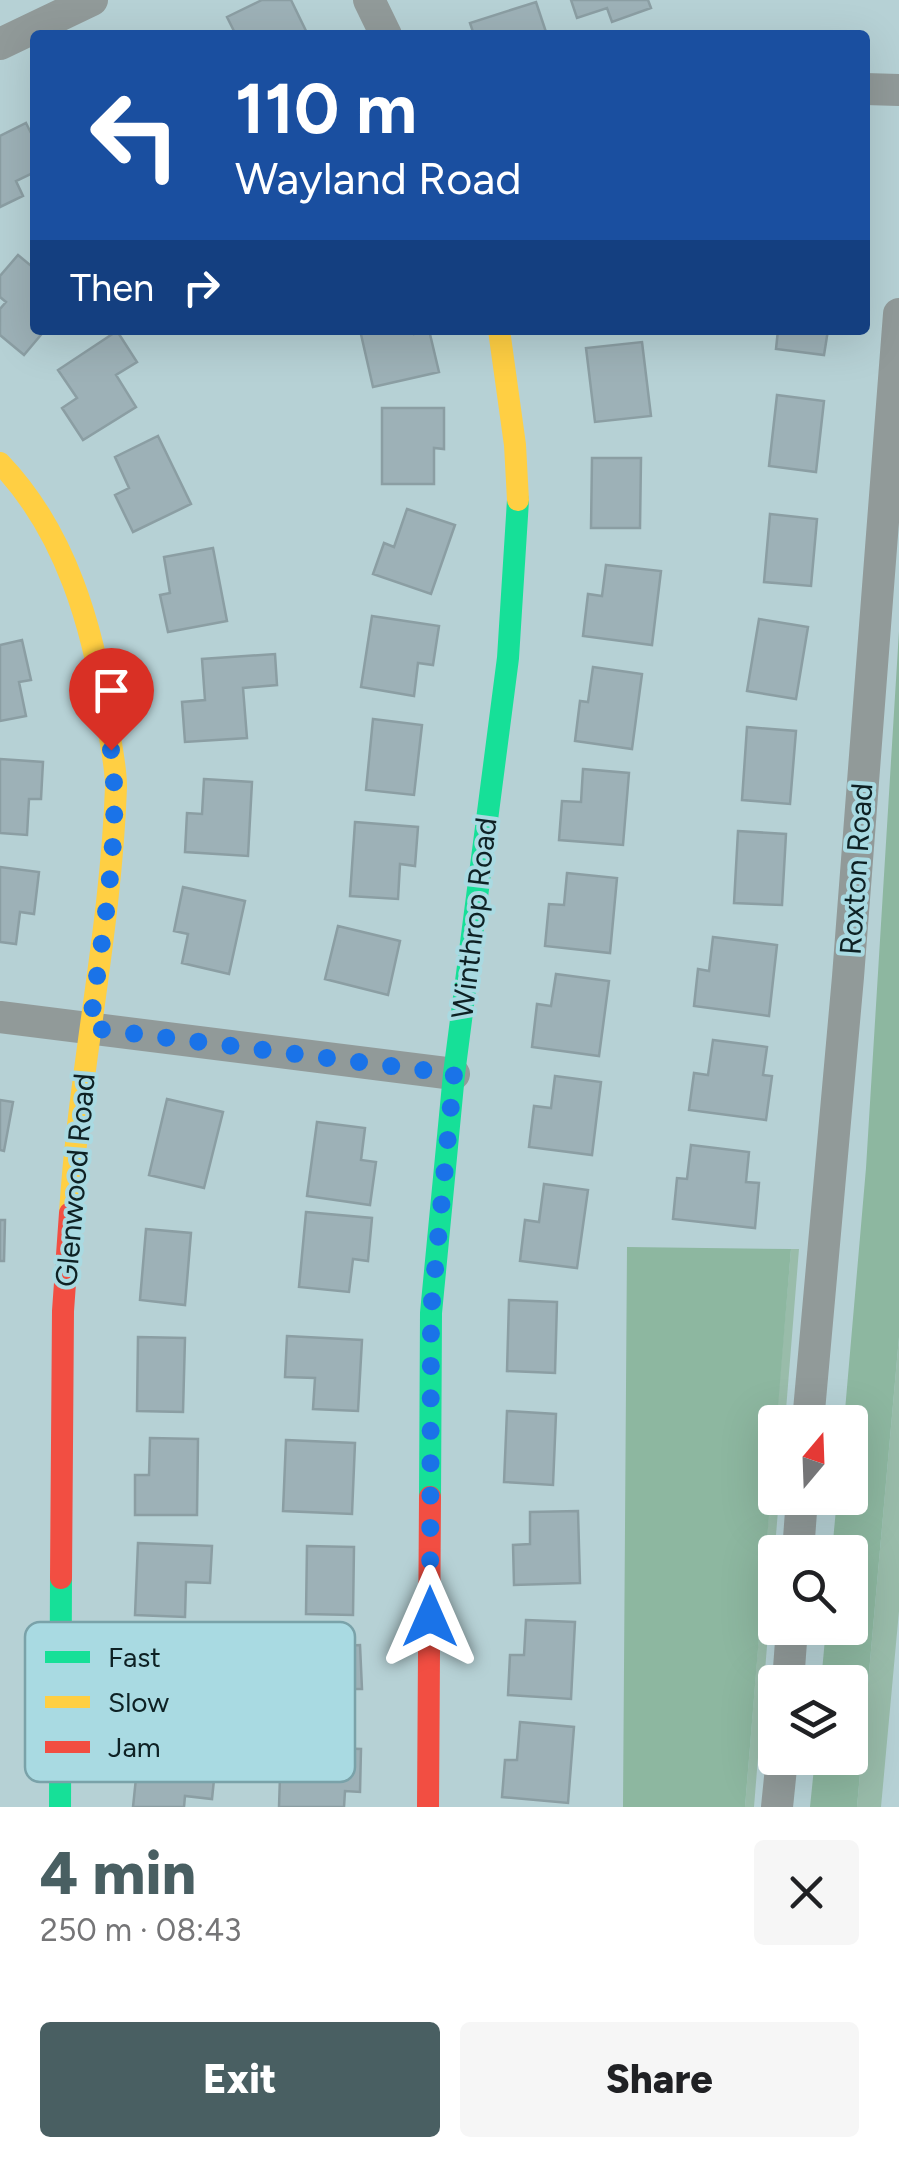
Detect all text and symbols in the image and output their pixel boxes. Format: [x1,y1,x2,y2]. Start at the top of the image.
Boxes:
text: 110 m [235,66,417,151]
icon: left [70,70,200,200]
text: Wayland Road [235,151,522,205]
icon: right [174,260,229,315]
text: Then [70,265,154,311]
pin [69,648,154,751]
icon: arrive [84,663,139,718]
street label: Roxton Road [832,782,880,956]
street label: Winthrop Road [443,815,505,1021]
street label: Glenwood Road [47,1072,103,1288]
north arrow [758,1405,868,1515]
map controls [758,1405,868,1775]
button: search [758,1535,868,1645]
position arrow [378,1565,482,1669]
legend [25,1622,355,1782]
text: Fast [108,1640,161,1674]
button: layers [758,1665,868,1775]
text: Slow [108,1685,169,1719]
text: Jam [108,1730,161,1764]
text: 4 min [40,1837,196,1909]
button: close [754,1840,859,1945]
text: 250 m · 08:43 [40,1911,241,1949]
button: Exit [40,2022,440,2137]
button: Share [460,2022,859,2137]

